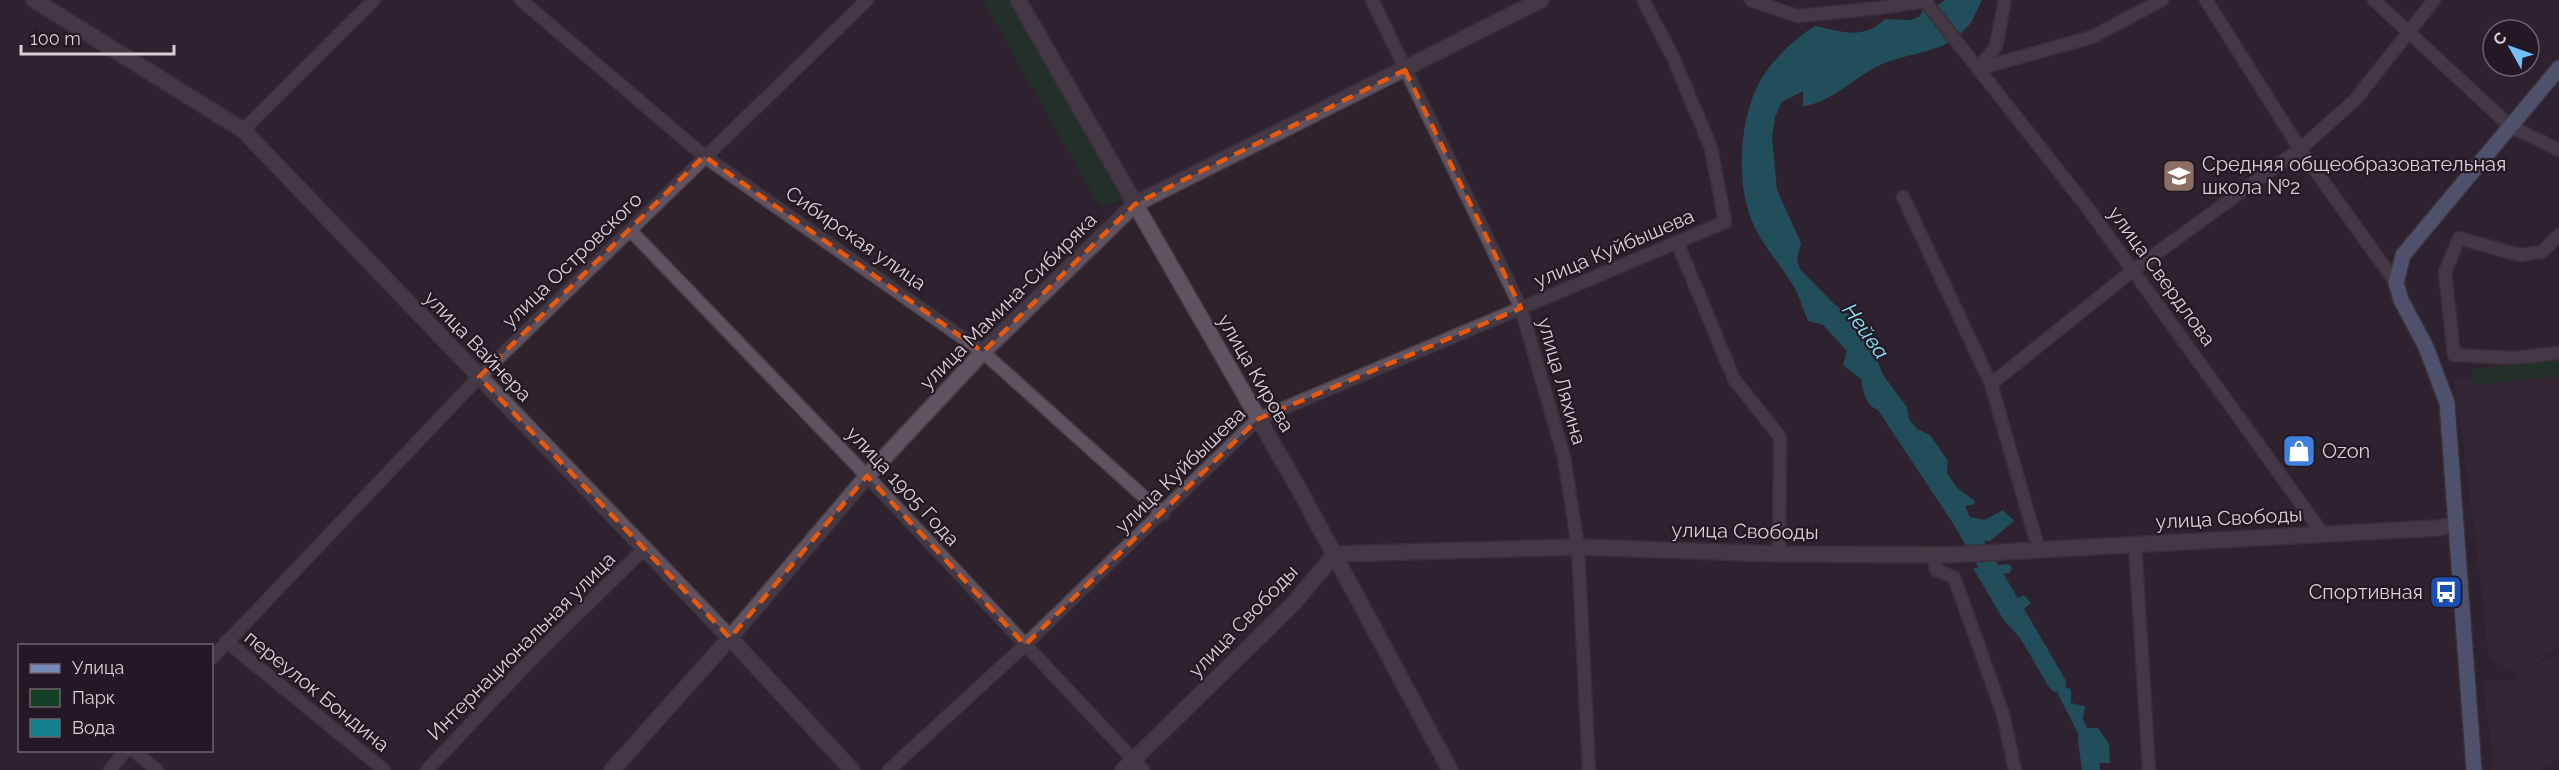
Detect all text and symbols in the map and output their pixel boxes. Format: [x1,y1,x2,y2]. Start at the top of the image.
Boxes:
scale bar [21,18,174,56]
north arrow [2481,18,2541,78]
text: 100 m [30,28,81,49]
text: С [2489,28,2511,49]
place label: Средняя общеобразовательная школа №2 [2202,152,2506,199]
school or university icon: Средняя общеобразовательная школа №2 [2161,158,2197,194]
street label: Сибирская улица [781,181,931,295]
street label: улица Островского [497,187,647,333]
street label: улица Свердлова [2103,202,2221,350]
street label: улица Куйбышева [1530,203,1698,293]
street label: улица Мамина-Сибиряка [914,207,1102,395]
street label: улица Вайнера [419,286,537,406]
water label: Нейва [1837,298,1895,364]
street label: улица Кирова [1213,310,1299,436]
street label: улица Ляхина [1532,315,1592,447]
street label: улица Куйбышева [1110,402,1250,538]
street label: улица 1905 Года [841,421,965,551]
shop icon: Ozon [2281,433,2317,469]
place label: Ozon [2322,439,2370,463]
street label: улица Свободы [2155,502,2303,534]
street label: улица Свободы [1671,518,1819,544]
street label: Интернациональная улица [422,547,620,745]
street label: улица Свободы [1183,560,1303,682]
bus stop icon: Спортивная [2428,574,2464,610]
place label: Спортивная [2309,580,2423,604]
street label: переулок Бондина [240,625,394,757]
legend [18,644,213,752]
text: Улица [72,657,124,678]
text: Парк [72,687,115,708]
text: Вода [72,717,115,738]

